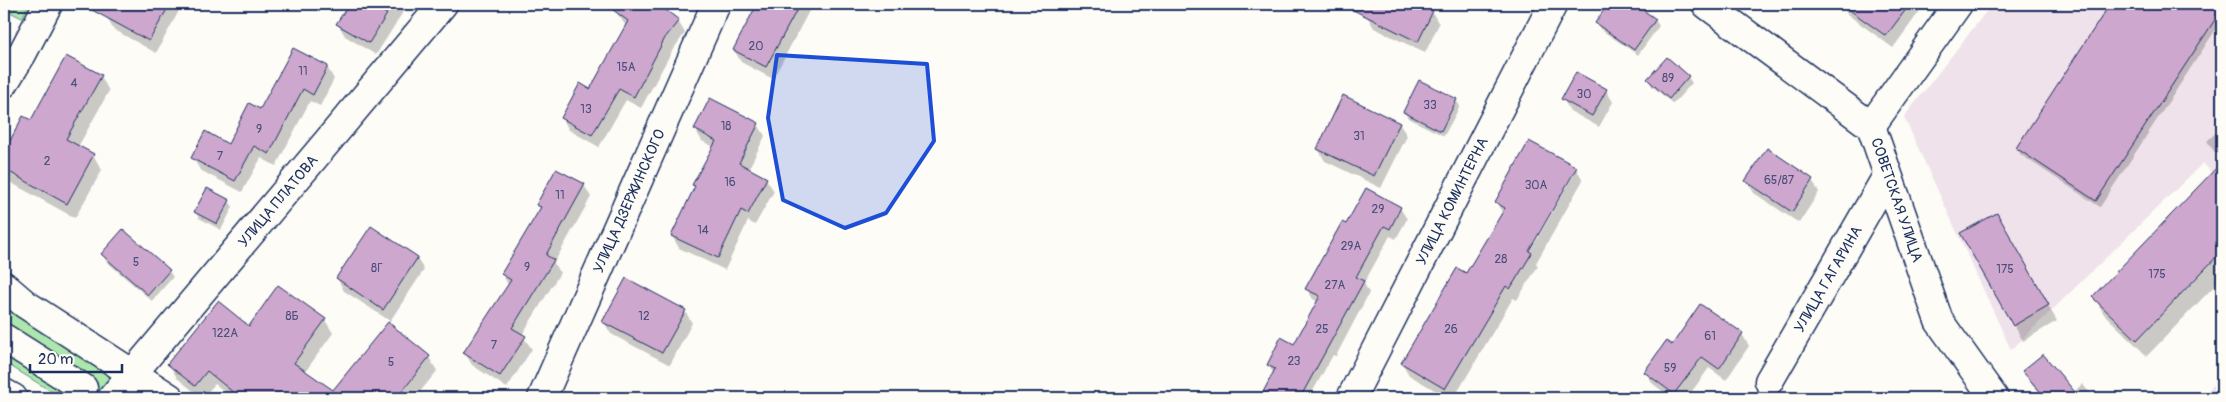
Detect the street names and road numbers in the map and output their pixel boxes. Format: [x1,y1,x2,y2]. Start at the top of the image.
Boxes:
street label: УЛИЦА ДЗЕРЖИНСКОГО [589,126,670,276]
street label: УЛИЦА КОМИНТЕРНА [1412,134,1493,268]
street label: СОВЕТСКАЯ УЛИЦА [1866,135,1927,265]
street label: УЛИЦА ПЛАТОВА [234,151,323,251]
street label: УЛИЦА ГАГАРИНА [1790,222,1867,336]

